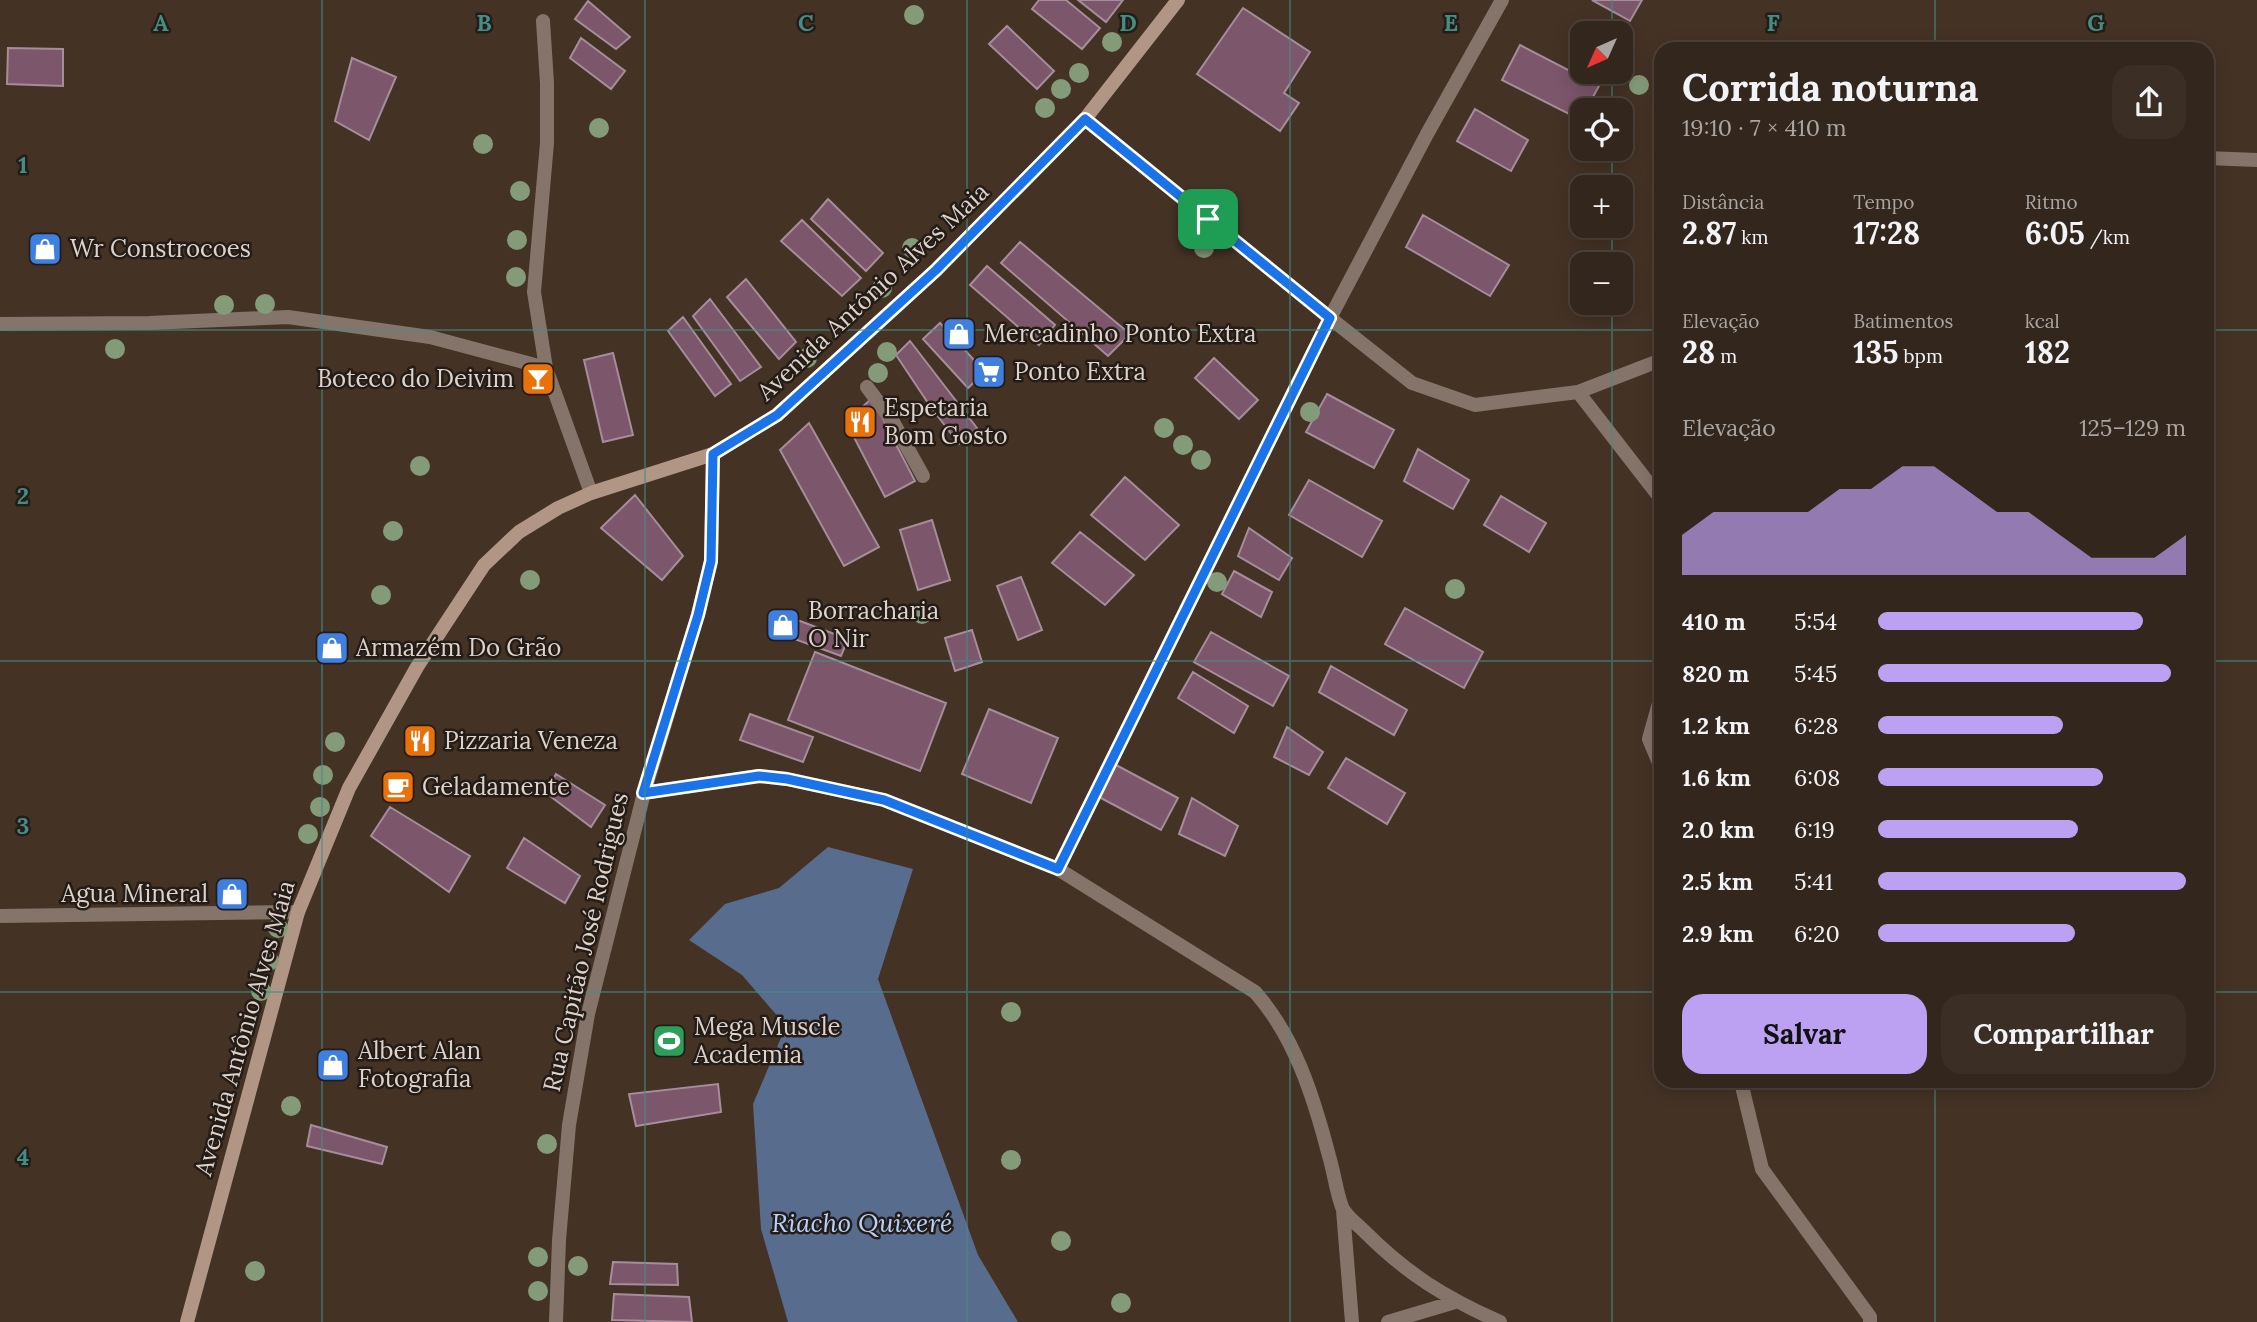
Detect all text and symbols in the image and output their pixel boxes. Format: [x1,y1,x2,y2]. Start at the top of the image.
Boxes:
text: A [153,8,169,37]
text: B [476,8,492,37]
text: C [798,8,814,37]
text: D [1119,8,1137,37]
text: E [1444,8,1458,37]
text: F [1766,8,1780,37]
text: G [2087,8,2105,37]
north arrow [1570,21,1633,84]
map controls [1570,21,1633,315]
text: Corrida noturna [1682,63,1978,111]
button: share [2112,65,2186,139]
button: locate [1570,98,1633,161]
text: 19:10 · 7 × 410 m [1682,113,1847,142]
text: 1 [18,150,28,179]
button: + [1570,175,1633,238]
street label: Avenida Antônio Alves Maia [750,176,995,408]
pin [1178,189,1238,249]
text: Distância [1682,190,1764,214]
text: Tempo [1853,190,1914,214]
text: Ritmo [2025,190,2078,214]
icon: arrive [1189,200,1227,238]
text: 2.87 [1682,214,1736,252]
text: 17:28 [1853,214,1920,252]
text: 6:05 [2025,214,2085,252]
text: km [1736,225,1768,249]
text: /km [2085,225,2130,249]
shop icon: Wr Constrocoes [26,230,64,268]
place label: Wr Constrocoes [70,233,251,264]
button: − [1570,252,1633,315]
text: Elevação [1682,309,1759,333]
text: Batimentos [1853,309,1953,333]
text: kcal [2025,309,2060,333]
shop icon: Mercadinho Ponto Extra [940,315,978,353]
place label: Mercadinho Ponto Extra [984,318,1256,349]
text: 28 [1682,333,1715,371]
text: 135 [1853,333,1899,371]
text: 182 [2025,333,2070,371]
text: m [1715,344,1737,368]
text: bpm [1899,344,1943,368]
supermarket icon: Ponto Extra [970,353,1008,391]
place label: Ponto Extra [1014,356,1146,387]
bar icon: Boteco do Deivim [519,360,557,398]
place label: Boteco do Deivim [317,363,514,394]
place label: Espetaria Bom Gosto [884,392,1007,451]
restaurant icon: Espetaria Bom Gosto [841,403,879,441]
text: Elevação [1682,413,1776,442]
text: 125–129 m [2079,413,2186,442]
text: 2 [17,481,29,510]
place label: Borracharia O Nir [808,595,939,654]
shop icon: Borracharia O Nir [764,606,802,644]
text: 410 m [1682,607,1746,636]
text: 5:54 [1794,607,1837,636]
shop icon: Armazém Do Grão [313,629,351,667]
place label: Armazém Do Grão [355,632,561,663]
text: 820 m [1682,659,1749,688]
text: 5:45 [1794,659,1837,688]
text: 1.2 km [1682,711,1750,740]
text: 6:28 [1794,711,1838,740]
restaurant icon: Pizzaria Veneza [401,722,439,760]
place label: Pizzaria Veneza [444,725,618,756]
text: 1.6 km [1682,763,1751,792]
text: 6:08 [1794,763,1840,792]
cafe icon: Geladamente [379,768,417,806]
place label: Geladamente [422,771,570,802]
street label: Rua Capitão José Rodrigues [536,789,635,1095]
text: 3 [17,811,29,840]
text: 2.0 km [1682,815,1755,844]
text: 6:19 [1794,815,1835,844]
text: 2.5 km [1682,867,1753,896]
text: 5:41 [1794,867,1833,896]
shop icon: Agua Mineral [213,875,251,913]
street label: Avenida Antônio Alves Maia [187,877,302,1180]
place label: Agua Mineral [60,878,208,909]
text: 2.9 km [1682,919,1754,948]
text: 6:20 [1794,919,1840,948]
button: Salvar [1682,994,1927,1074]
button: Compartilhar [1941,994,2186,1074]
place label: Mega Muscle Academia [693,1011,841,1070]
sports icon: Mega Muscle Academia [650,1022,688,1060]
place label: Albert Alan Fotografia [357,1035,481,1094]
shop icon: Albert Alan Fotografia [314,1046,352,1084]
text: 4 [17,1142,29,1171]
water label: Riacho Quixeré [771,1206,953,1239]

